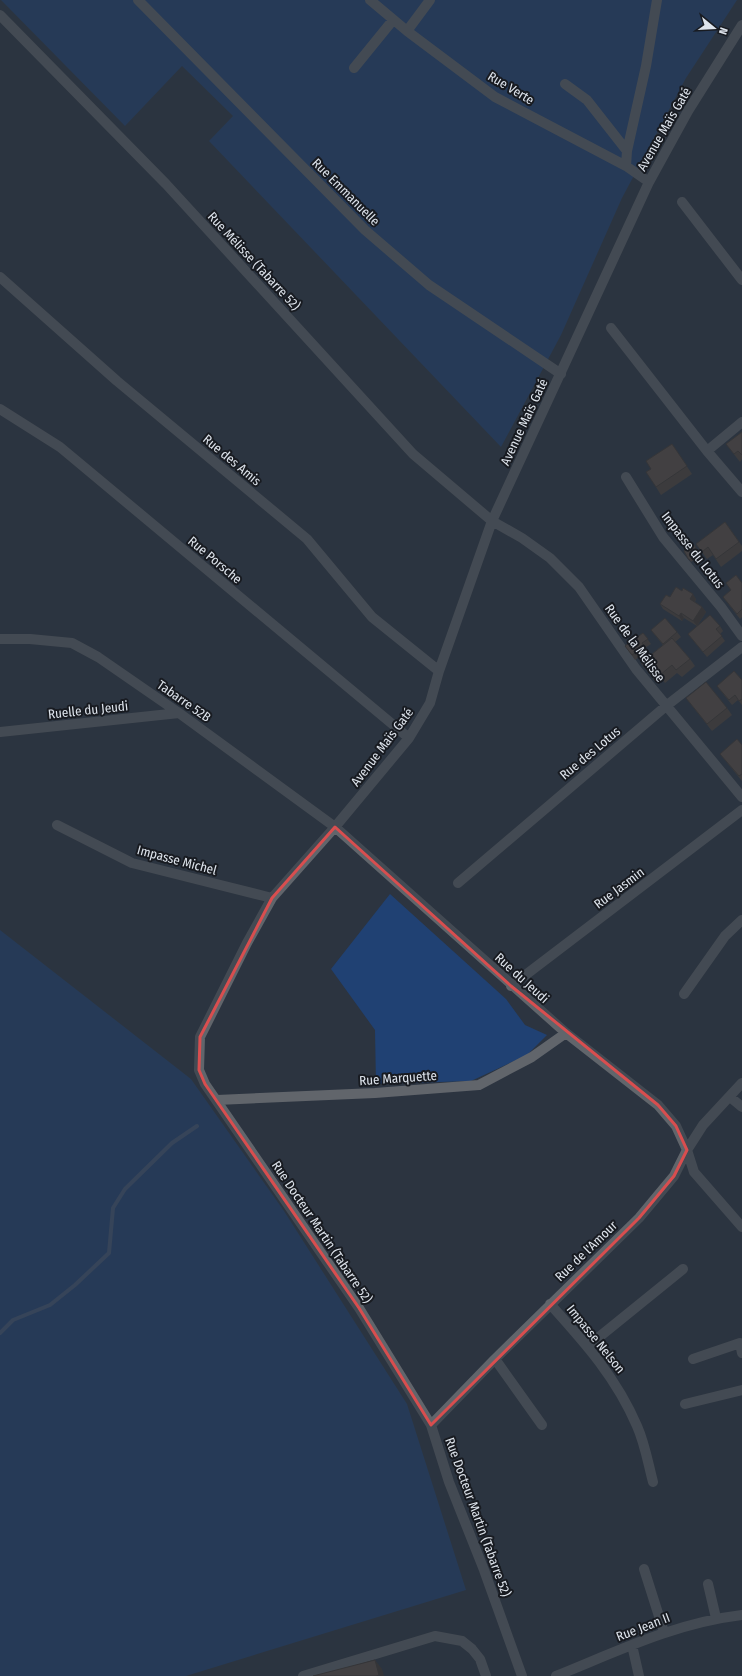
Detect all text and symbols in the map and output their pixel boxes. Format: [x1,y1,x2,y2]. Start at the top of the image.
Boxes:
north arrow [694,8,734,48]
text: N [716,26,730,36]
street label: Rue Verte [485,68,537,108]
street label: Avenue Maïs Gaté [634,85,694,173]
street label: Rue Emmanuelle [309,155,383,229]
street label: Rue Mélisse (Tabarre 52) [205,209,303,313]
street label: Avenue Maïs Gaté [497,376,551,468]
street label: Rue des Amis [200,431,264,489]
street label: Impasse du Lotus [659,509,728,591]
street label: Rue Porsche [185,533,245,587]
street label: Rue de la Mélisse [602,601,668,685]
street label: Tabarre 52B [154,677,214,725]
street label: Ruelle du Jeudi [47,698,129,722]
street label: Avenue Maïs Gaté [348,705,416,789]
street label: Rue des Lotus [557,723,624,783]
street label: Impasse Michel [136,842,219,878]
street label: Rue Jasmin [591,864,647,912]
street label: Rue du Jeudi [492,950,552,1006]
street label: Rue Marquette [359,1068,437,1088]
street label: Rue Docteur Martin (Tabarre 52) [269,1158,375,1306]
street label: Rue de l'Amour [552,1217,620,1284]
street label: Impasse Nelson [564,1302,628,1376]
street label: Rue Docteur Martin (Tabarre 52) [442,1435,514,1599]
street label: Rue Jean II [614,1610,672,1644]

